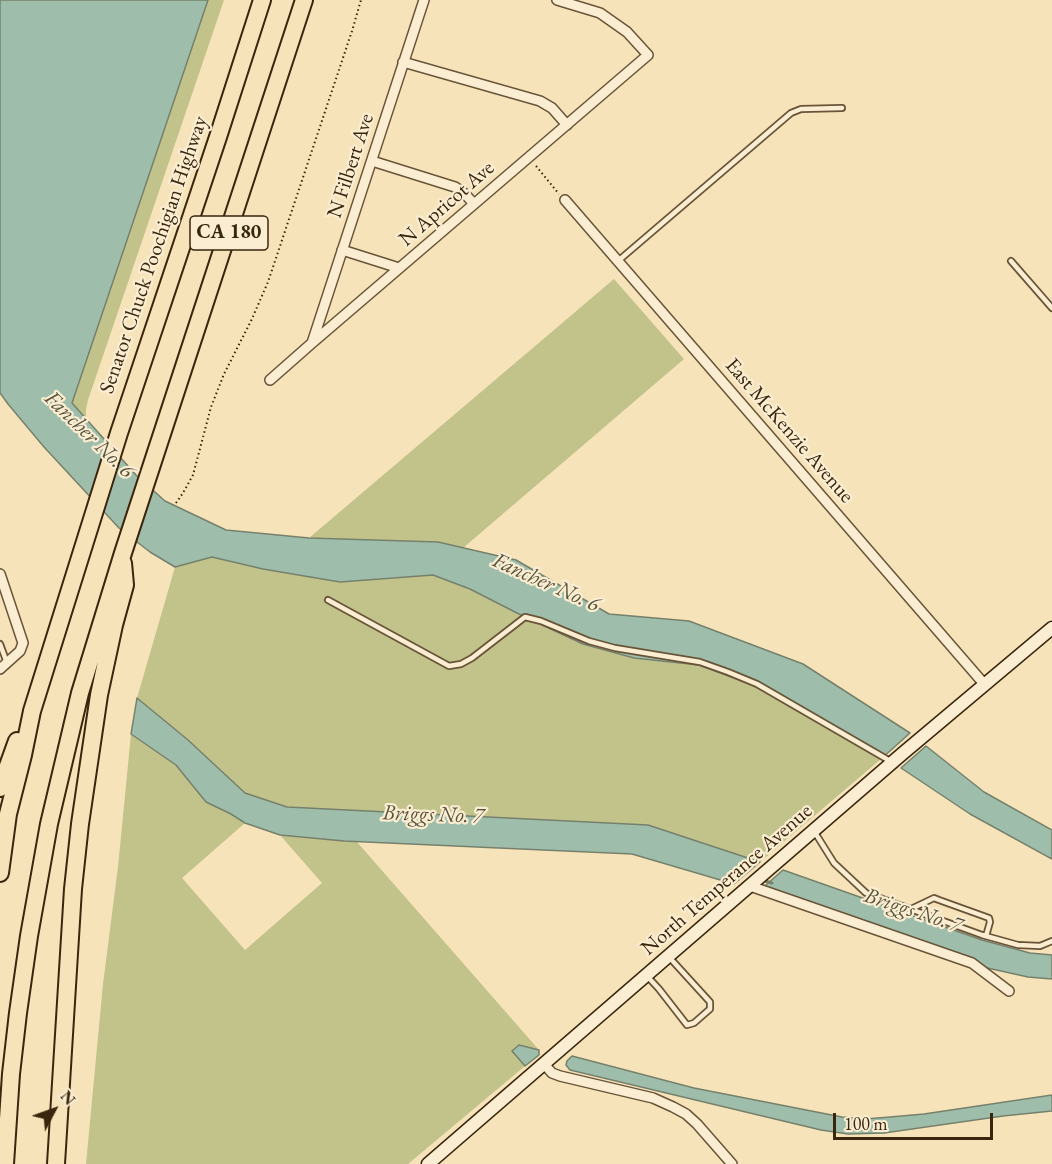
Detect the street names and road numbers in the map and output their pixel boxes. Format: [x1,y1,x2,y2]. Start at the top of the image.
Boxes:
street label: N Filbert Ave [322,111,380,221]
street label: Senator Chuck Poochigian Highway [95,113,213,397]
street label: N Apricot Ave [394,156,500,252]
road number: CA 180 [190,216,268,250]
street label: East McKenzie Avenue [719,353,859,509]
street label: North Temperance Avenue [636,799,818,961]

